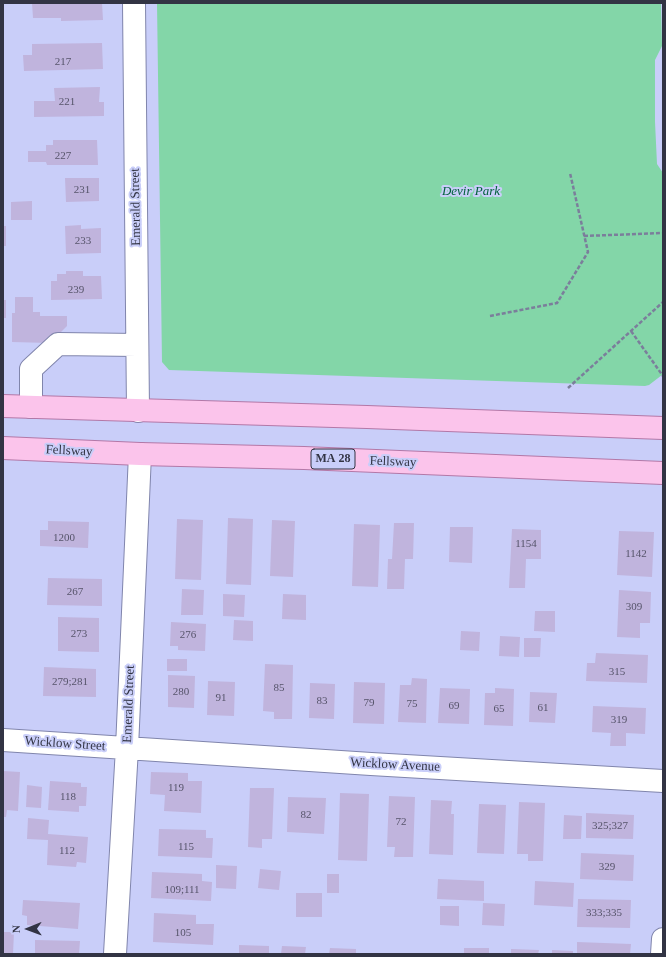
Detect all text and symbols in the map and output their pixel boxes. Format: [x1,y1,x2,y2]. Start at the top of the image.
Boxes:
house number: 217 [55,55,71,69]
house number: 221 [59,95,75,109]
house number: 227 [55,149,71,163]
street label: Emerald Street [128,168,144,246]
house number: 231 [74,183,90,197]
park label: Devir Park [442,184,500,200]
house number: 233 [75,234,91,248]
house number: 239 [68,283,84,297]
street label: Fellsway [45,442,93,460]
road number: MA 28 [311,449,355,469]
street label: Fellsway [369,453,417,471]
house number: 1200 [53,531,75,545]
house number: 1154 [515,537,537,551]
house number: 1142 [625,547,647,561]
house number: 267 [67,585,83,599]
house number: 309 [626,600,642,614]
house number: 273 [71,627,87,641]
house number: 276 [180,628,196,642]
street label: Emerald Street [120,665,138,743]
house number: 315 [609,665,625,679]
house number: 279;281 [52,675,88,689]
house number: 85 [274,681,284,695]
house number: 280 [173,685,189,699]
house number: 91 [216,691,226,705]
house number: 83 [316,694,328,708]
house number: 79 [364,696,374,710]
house number: 75 [406,697,418,711]
house number: 69 [448,699,460,713]
house number: 61 [538,701,548,715]
house number: 65 [494,702,504,716]
house number: 319 [611,713,627,727]
street label: Wicklow Street [24,733,106,755]
street label: Wicklow Avenue [350,755,440,775]
house number: 119 [168,781,184,795]
house number: 118 [60,790,76,804]
house number: 82 [300,808,312,822]
house number: 72 [396,815,406,829]
house number: 325;327 [592,819,628,833]
house number: 115 [178,840,194,854]
house number: 112 [59,844,75,858]
house number: 329 [599,860,615,874]
house number: 109;111 [164,883,200,897]
house number: 333;335 [586,906,622,920]
north arrow [8,909,48,949]
text: N [10,925,22,933]
house number: 105 [175,926,191,940]

